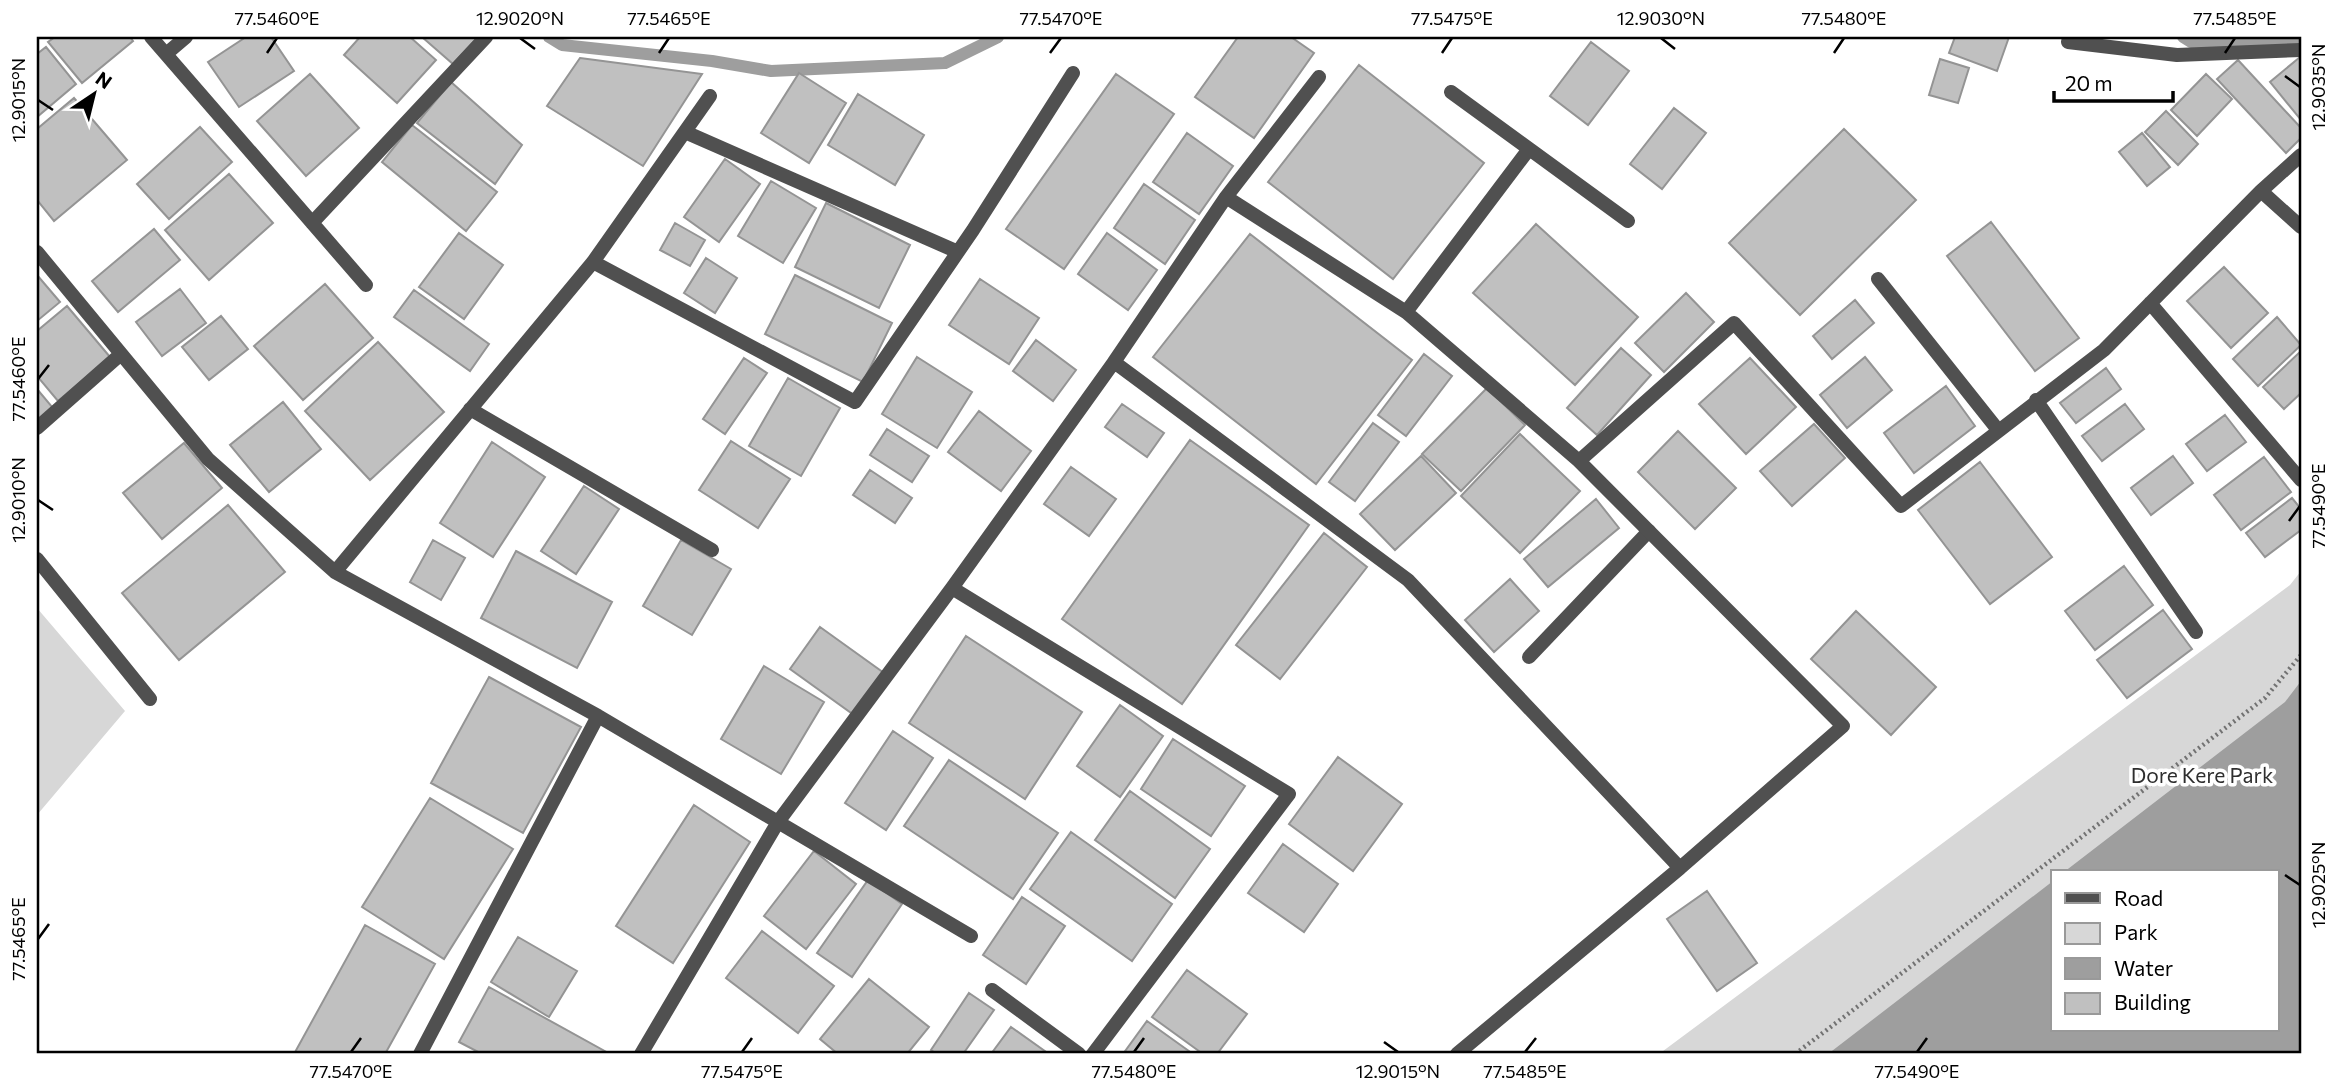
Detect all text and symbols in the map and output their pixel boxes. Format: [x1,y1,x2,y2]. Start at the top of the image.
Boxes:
text: 77.5460°E [235,7,319,29]
text: 12.9020°N [476,7,564,29]
text: 77.5465°E [627,7,711,29]
text: 77.5470°E [1019,7,1103,29]
text: 77.5475°E [1411,7,1493,29]
text: 12.9030°N [1617,7,1705,29]
text: 77.5480°E [1802,7,1886,29]
text: 77.5485°E [2193,7,2277,29]
text: 12.9035°N [2307,44,2329,130]
text: 12.9015°N [7,58,29,142]
north arrow [60,60,130,130]
scale bar [2054,60,2174,104]
text: N [92,66,116,93]
text: 20 m [2065,70,2113,95]
text: 77.5460°E [7,337,29,421]
text: 12.9010°N [7,457,29,543]
text: 77.5490°E [2307,464,2329,548]
park label: Dore Kere Park [2131,762,2273,787]
text: 12.9025°N [2307,842,2329,928]
legend [2051,870,2278,1032]
text: Road [2114,885,2163,910]
text: 77.5465°E [7,897,29,981]
text: Park [2114,919,2158,944]
text: Water [2114,955,2173,980]
text: Building [2114,989,2191,1014]
text: 77.5470°E [309,1060,393,1082]
text: 77.5475°E [701,1060,783,1082]
text: 77.5480°E [1092,1060,1176,1082]
text: 12.9015°N [1356,1060,1440,1082]
text: 77.5485°E [1483,1060,1567,1082]
text: 77.5490°E [1875,1060,1959,1082]

